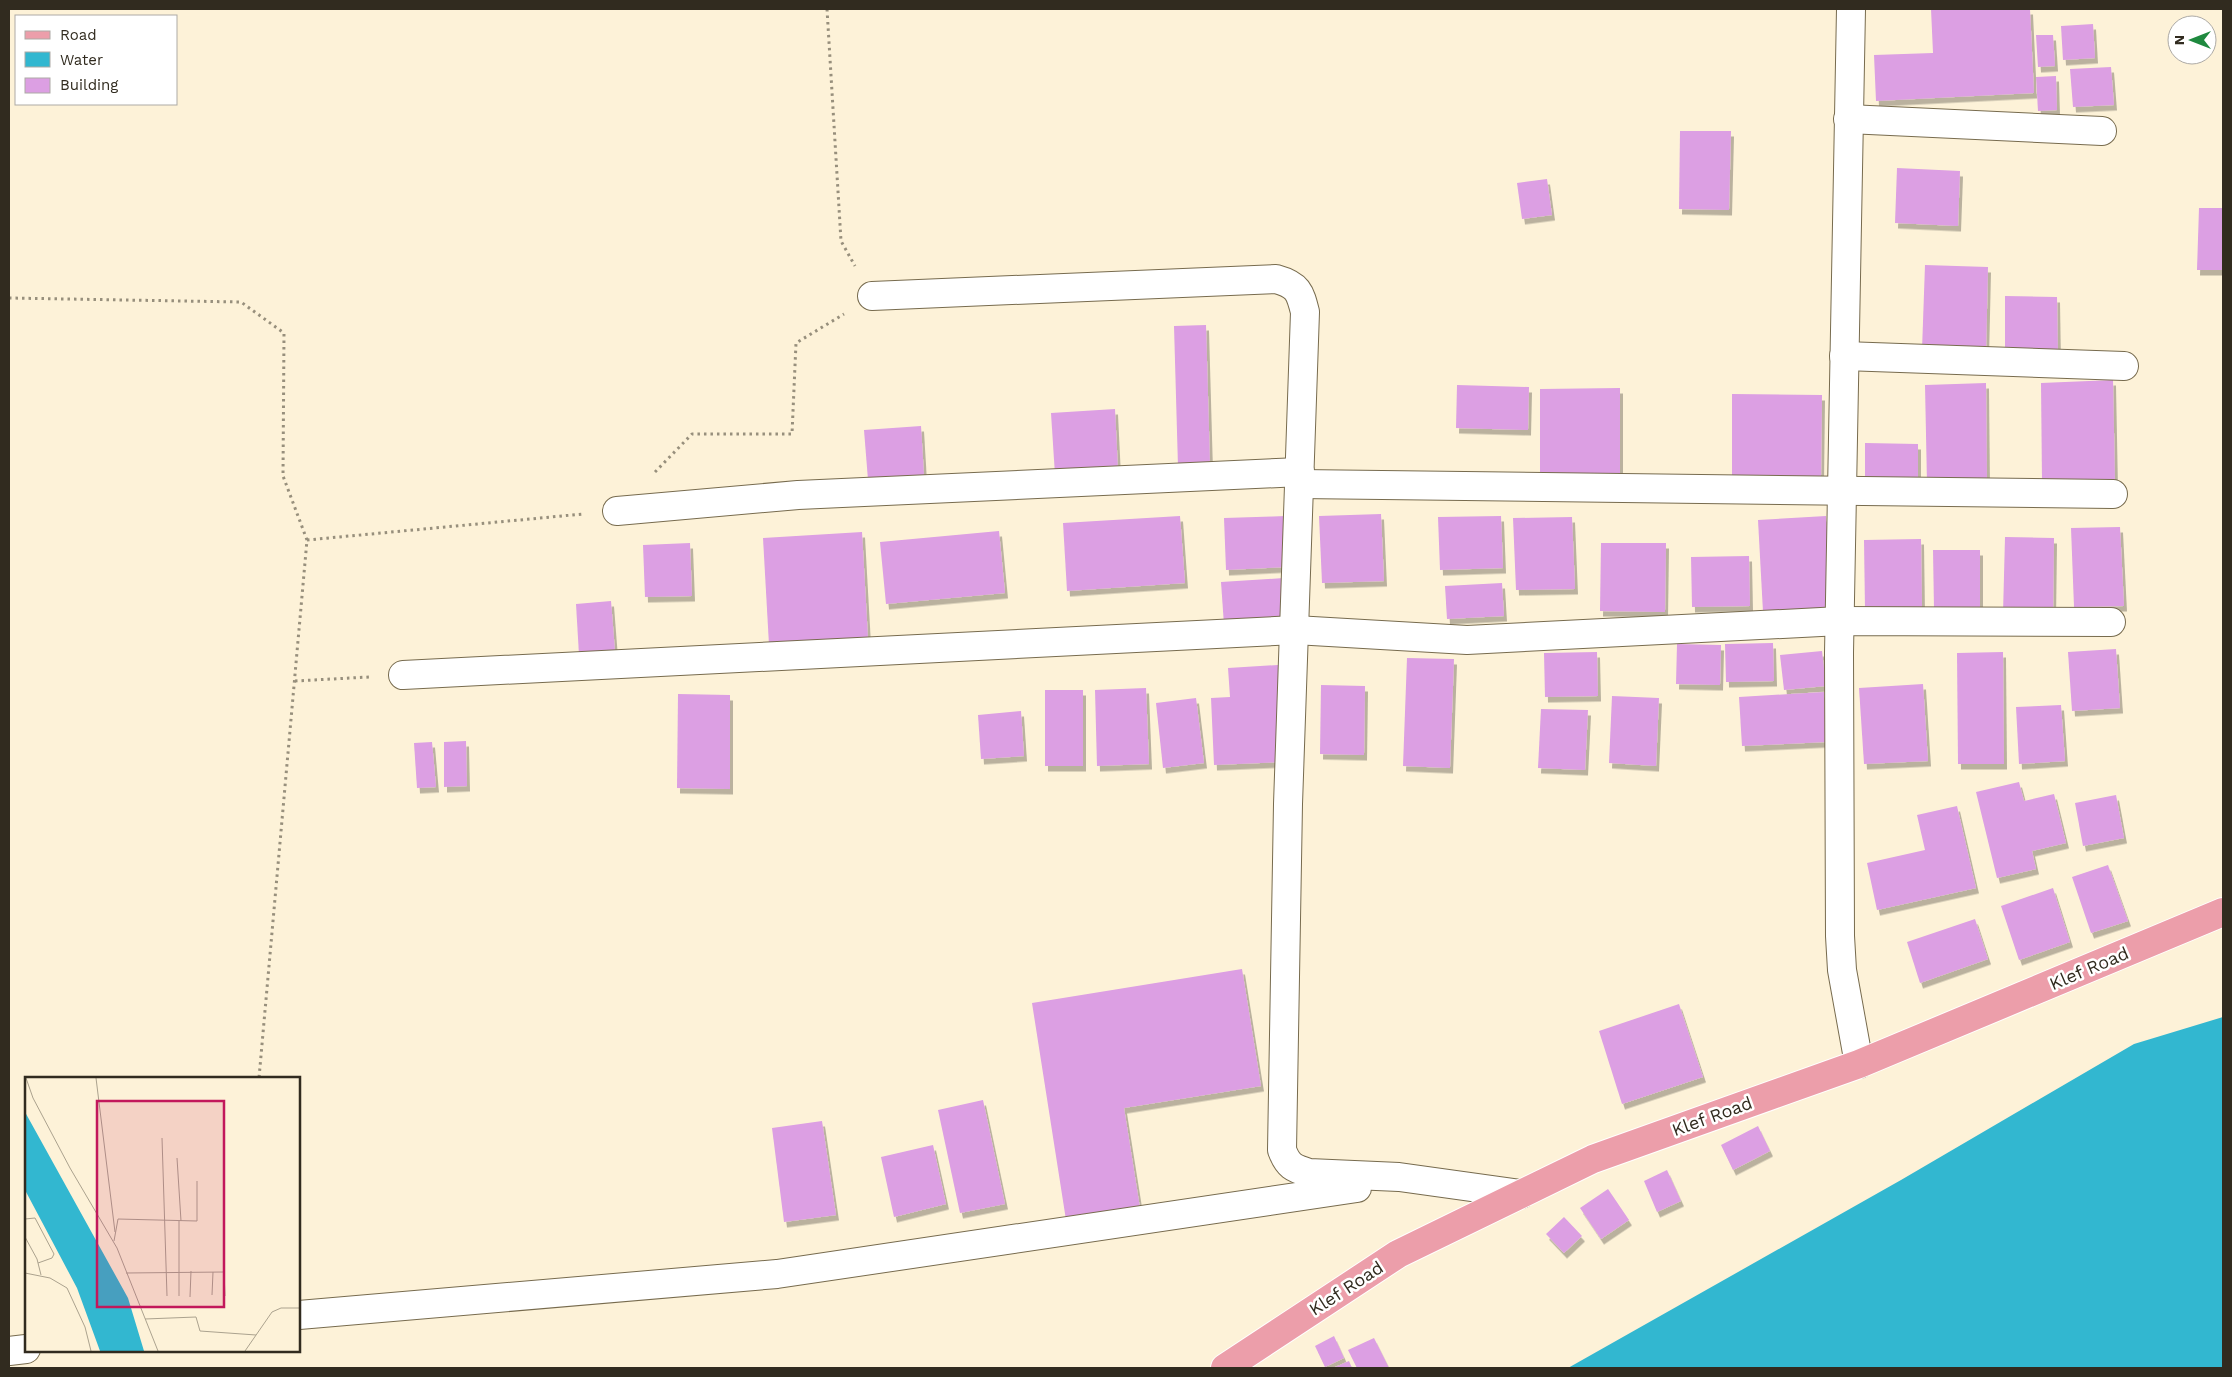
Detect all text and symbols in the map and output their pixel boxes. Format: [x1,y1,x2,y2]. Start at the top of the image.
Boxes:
legend [15,15,178,105]
north arrow [2167,15,2217,65]
text: Road [60,26,97,44]
text: N [2171,35,2187,45]
text: Water [60,51,103,69]
text: Building [60,76,118,94]
street label: Klef Road [2046,942,2132,994]
inset map [25,1077,300,1352]
street label: Klef Road [1669,1092,1755,1140]
street label: Klef Road [1305,1256,1387,1320]

